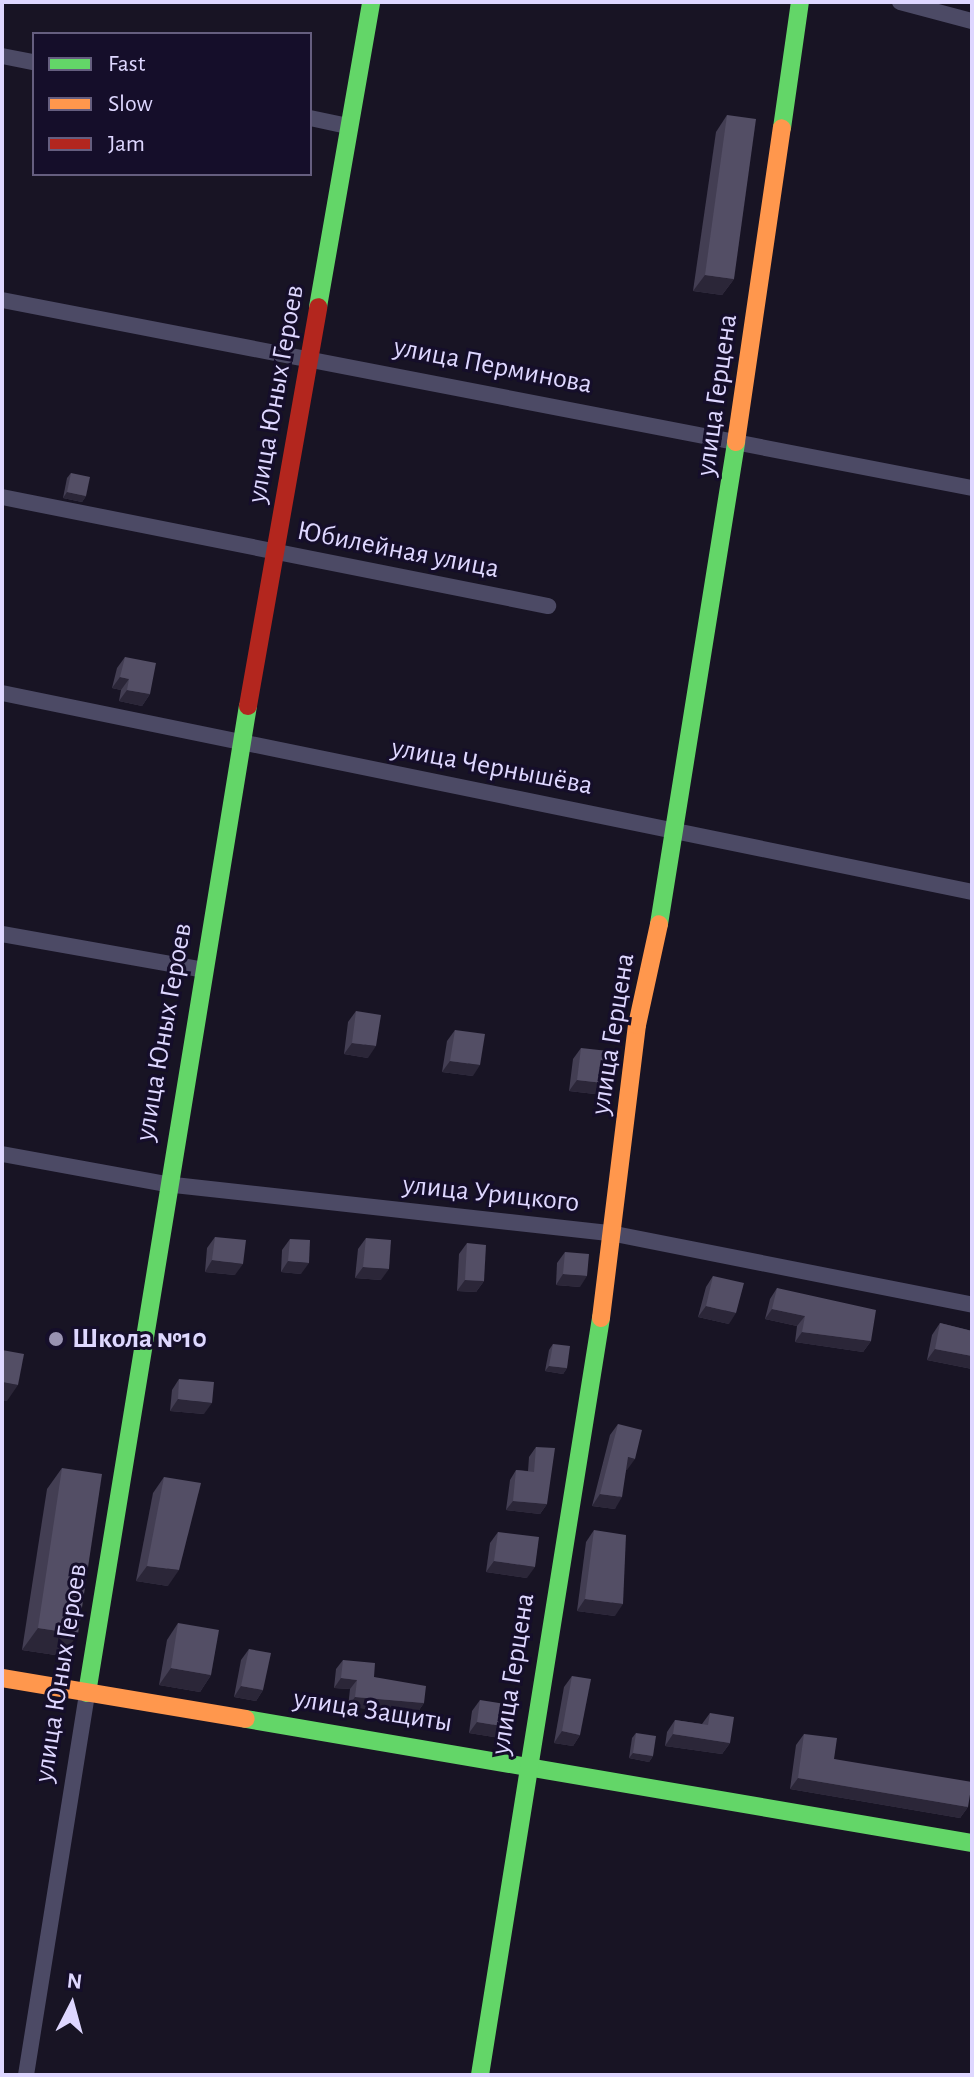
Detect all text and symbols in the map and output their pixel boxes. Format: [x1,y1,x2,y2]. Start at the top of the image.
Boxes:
legend [32,32,312,176]
text: Fast [108,52,145,76]
text: Slow [108,92,153,116]
text: Jam [108,132,145,156]
street label: улица Юных Героев [240,282,312,506]
street label: улица Герцена [689,312,745,478]
street label: улица Перминова [391,330,595,402]
street label: Юбилейная улица [294,514,502,586]
street label: улица Чернышёва [389,731,595,803]
street label: улица Юных Героев [128,920,200,1144]
street label: улица Герцена [584,951,642,1117]
street label: улица Урицкого [401,1168,581,1220]
place label: Школа №10 [72,1322,207,1356]
marker: Школа №10 [47,1330,65,1348]
street label: улица Юных Героев [27,1561,95,1785]
street label: улица Герцена [484,1591,542,1757]
street label: улица Защиты [291,1682,455,1740]
north arrow [32,1965,112,2045]
text: N [66,1969,83,1993]

